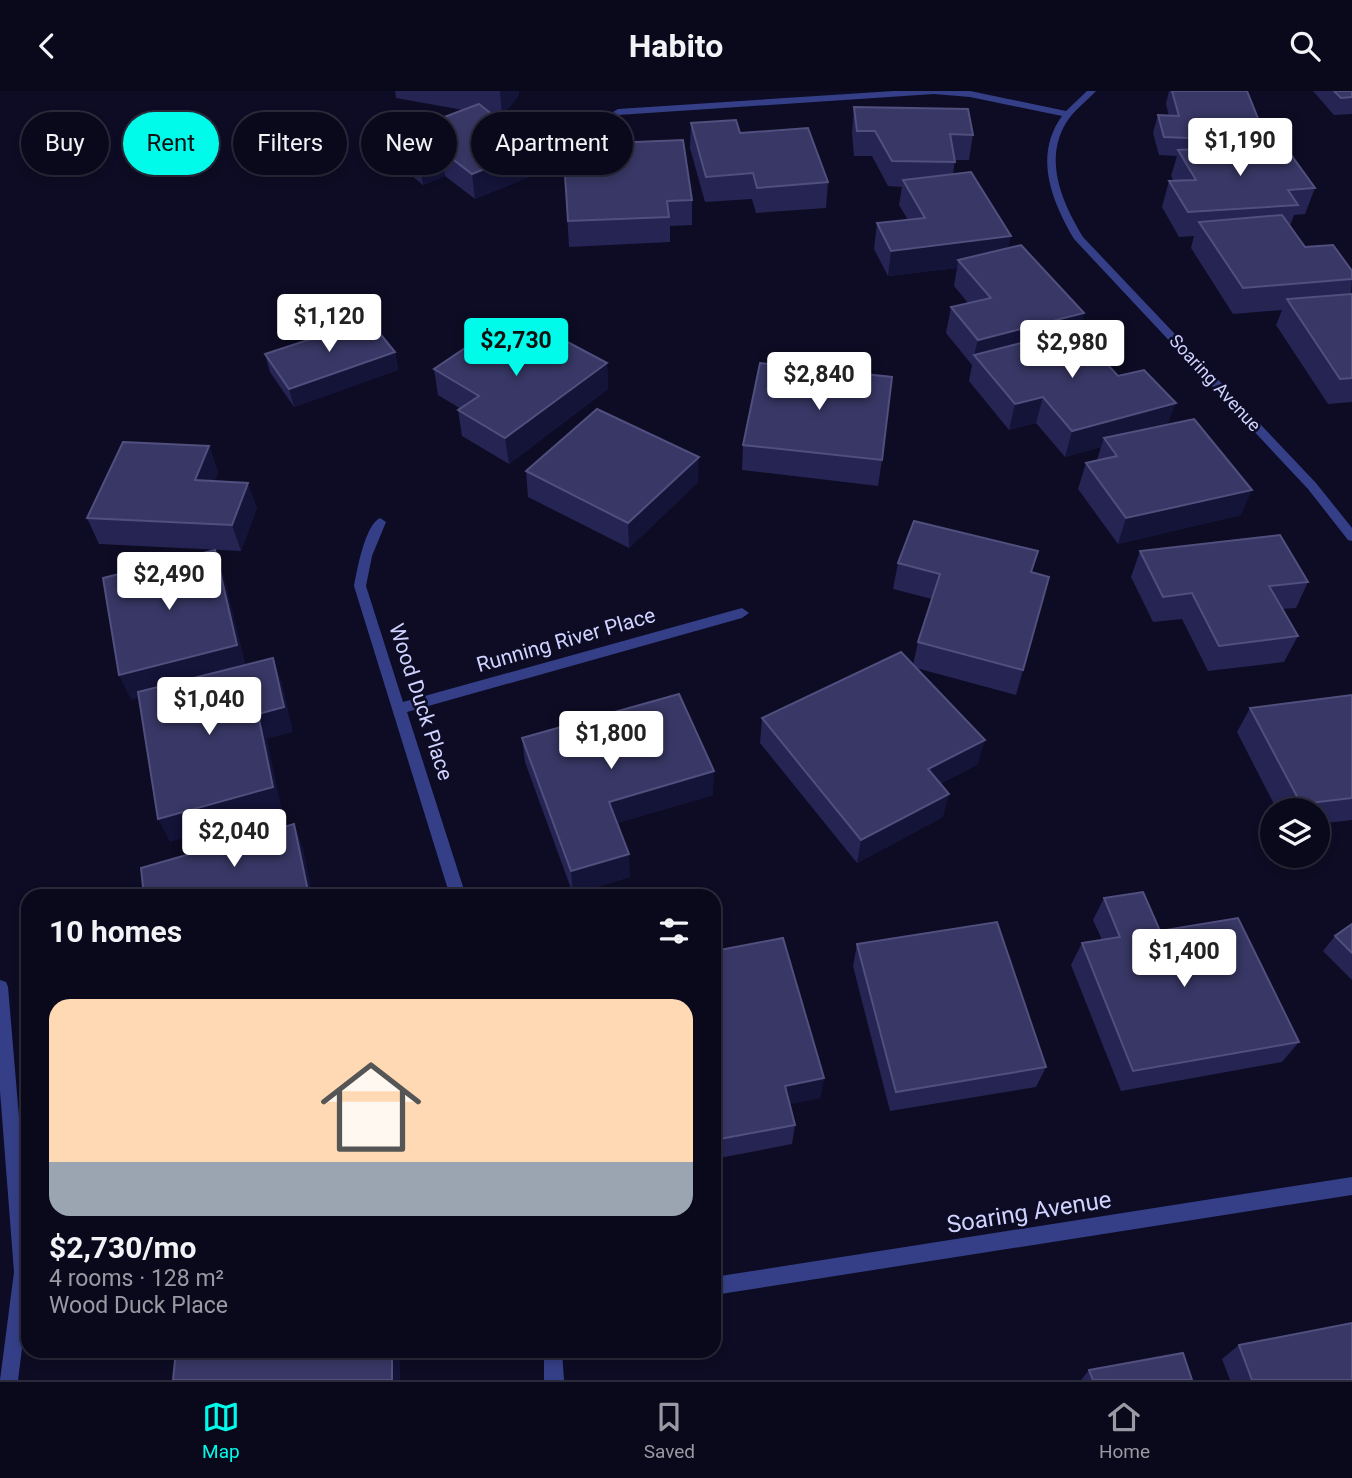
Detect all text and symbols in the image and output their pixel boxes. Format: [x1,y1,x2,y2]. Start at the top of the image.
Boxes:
icon: back [28,27,66,65]
text: Habito [629,27,723,65]
icon: search [1286,27,1324,65]
chip: Buy [21,112,109,175]
chip: Rent [123,112,219,175]
chip: Filters [233,112,347,175]
chip: New [361,112,457,175]
chip: Apartment [471,112,633,175]
pin: $1,190 [1183,119,1297,178]
text: $1,190 [1204,127,1276,154]
pin: $1,120 [272,295,386,354]
text: $1,120 [293,303,365,330]
pin: $2,730 [459,319,573,378]
pin: $2,980 [1015,321,1129,380]
text: $2,730 [480,327,552,354]
text: $2,980 [1036,329,1108,356]
street label: Soaring Avenue [1165,330,1266,435]
pin: $2,840 [762,353,876,412]
text: $2,840 [783,361,855,388]
pin: $2,490 [112,553,226,612]
text: $2,490 [133,561,205,588]
street label: Running River Place [474,603,658,677]
street label: Wood Duck Place [384,621,458,783]
pin: $1,040 [152,677,266,737]
text: $1,040 [173,686,245,713]
pin: $1,800 [554,711,668,771]
text: $1,800 [575,720,647,747]
map controls [1260,798,1330,868]
button: layers [1260,798,1330,868]
pin: $2,040 [177,809,291,869]
text: $2,040 [198,818,270,845]
icon: filters [655,912,693,950]
text: 10 homes [49,914,182,949]
pin: $1,400 [1127,929,1241,989]
text: $1,400 [1148,938,1220,965]
icon: home [308,1044,434,1170]
street label: Soaring Avenue [945,1185,1113,1239]
text: $2,730/mo [49,1230,197,1265]
text: 4 rooms · 128 m² [49,1265,224,1292]
text: Wood Duck Place [49,1292,228,1319]
tab: Map [202,1398,240,1463]
tab: Saved [644,1398,695,1463]
tab: Home [1099,1398,1150,1463]

